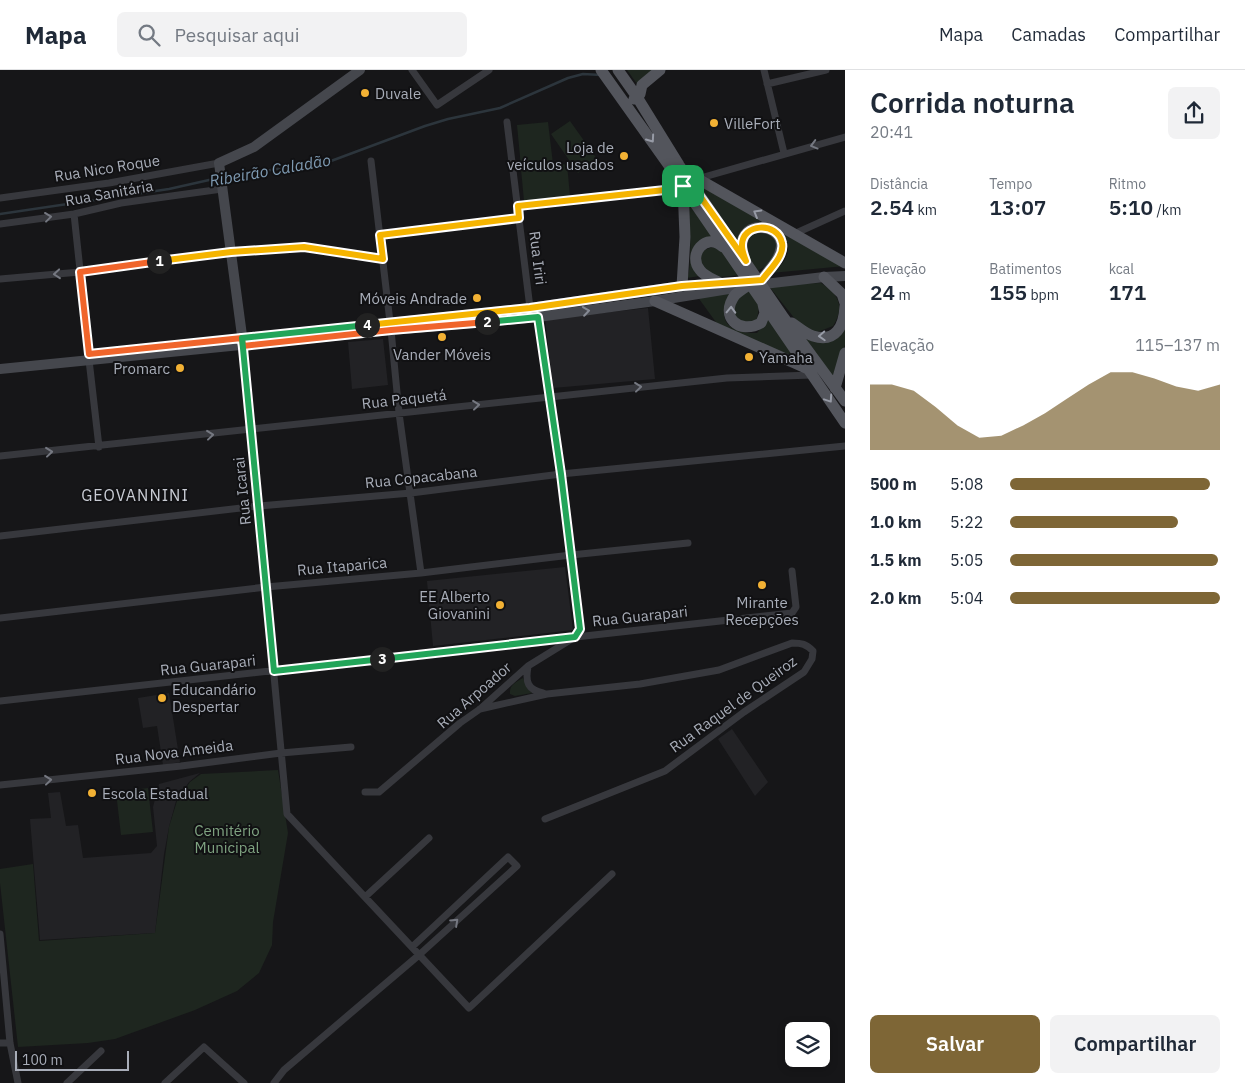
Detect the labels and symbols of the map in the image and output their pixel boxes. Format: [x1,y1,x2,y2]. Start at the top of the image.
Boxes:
place label: Duvale [375,84,421,103]
marker: Duvale [359,87,371,99]
place label: VilleFort [724,114,780,133]
marker: VilleFort [708,117,720,129]
one-way arrow [645,133,654,143]
place label: Loja de veículos usados [507,138,614,174]
one-way arrow [811,140,819,150]
water label: Ribeirão Caladão [208,149,333,191]
street label: Rua Nico Roque [53,150,161,186]
marker: Loja de veículos usados [618,150,630,162]
pin [662,165,704,207]
street label: Rua Sanitária [63,176,155,210]
one-way arrow [753,209,762,219]
one-way arrow [44,213,53,223]
street label: Rua Iriri [525,230,551,286]
pin: 1 [146,248,172,274]
one-way arrow [52,268,60,279]
place label: Móveis Andrade [359,289,467,308]
marker: Móveis Andrade [471,292,483,304]
one-way arrow [582,306,590,317]
one-way arrow [726,306,736,314]
pin: 2 [474,310,500,334]
pin: 4 [354,312,380,338]
one-way arrow [818,330,826,341]
marker: Vander Móveis [436,331,448,343]
place label: Vander Móveis [393,345,491,364]
place label: Yamaha [759,348,813,367]
marker: Yamaha [743,351,755,363]
place label: Promarc [113,359,170,378]
marker: Promarc [174,362,186,374]
one-way arrow [634,382,642,393]
street label: Rua Paquetá [361,385,447,413]
one-way arrow [823,393,832,403]
one-way arrow [472,400,480,411]
one-way arrow [206,430,214,441]
one-way arrow [45,446,53,457]
street label: Rua Icarai [229,456,255,526]
street label: Rua Copacabana [364,462,478,492]
district label: GEOVANNINI [81,485,189,505]
street label: Rua Itaparica [296,553,388,579]
marker: Mirante Recepções [756,579,768,591]
place label: EE Alberto Giovanini [419,587,490,623]
place label: Mirante Recepções [725,593,799,629]
marker: EE Alberto Giovanini [494,599,506,611]
street label: Rua Guarapari [591,602,689,630]
pin: 3 [370,646,394,672]
street label: Rua Guarapari [159,651,257,679]
street label: Rua Raquel de Queiroz [666,651,800,757]
street label: Rua Arpoador [433,657,516,733]
place label: Educandário Despertar [172,680,256,716]
marker: Educandário Despertar [156,692,168,704]
street label: Rua Nova Ameida [114,735,234,769]
one-way arrow [45,775,53,786]
place label: Escola Estadual [102,784,208,803]
marker: Escola Estadual [86,787,98,799]
park label: Cemitério Municipal [194,821,260,857]
one-way arrow [449,919,458,928]
scale bar [15,1048,129,1071]

